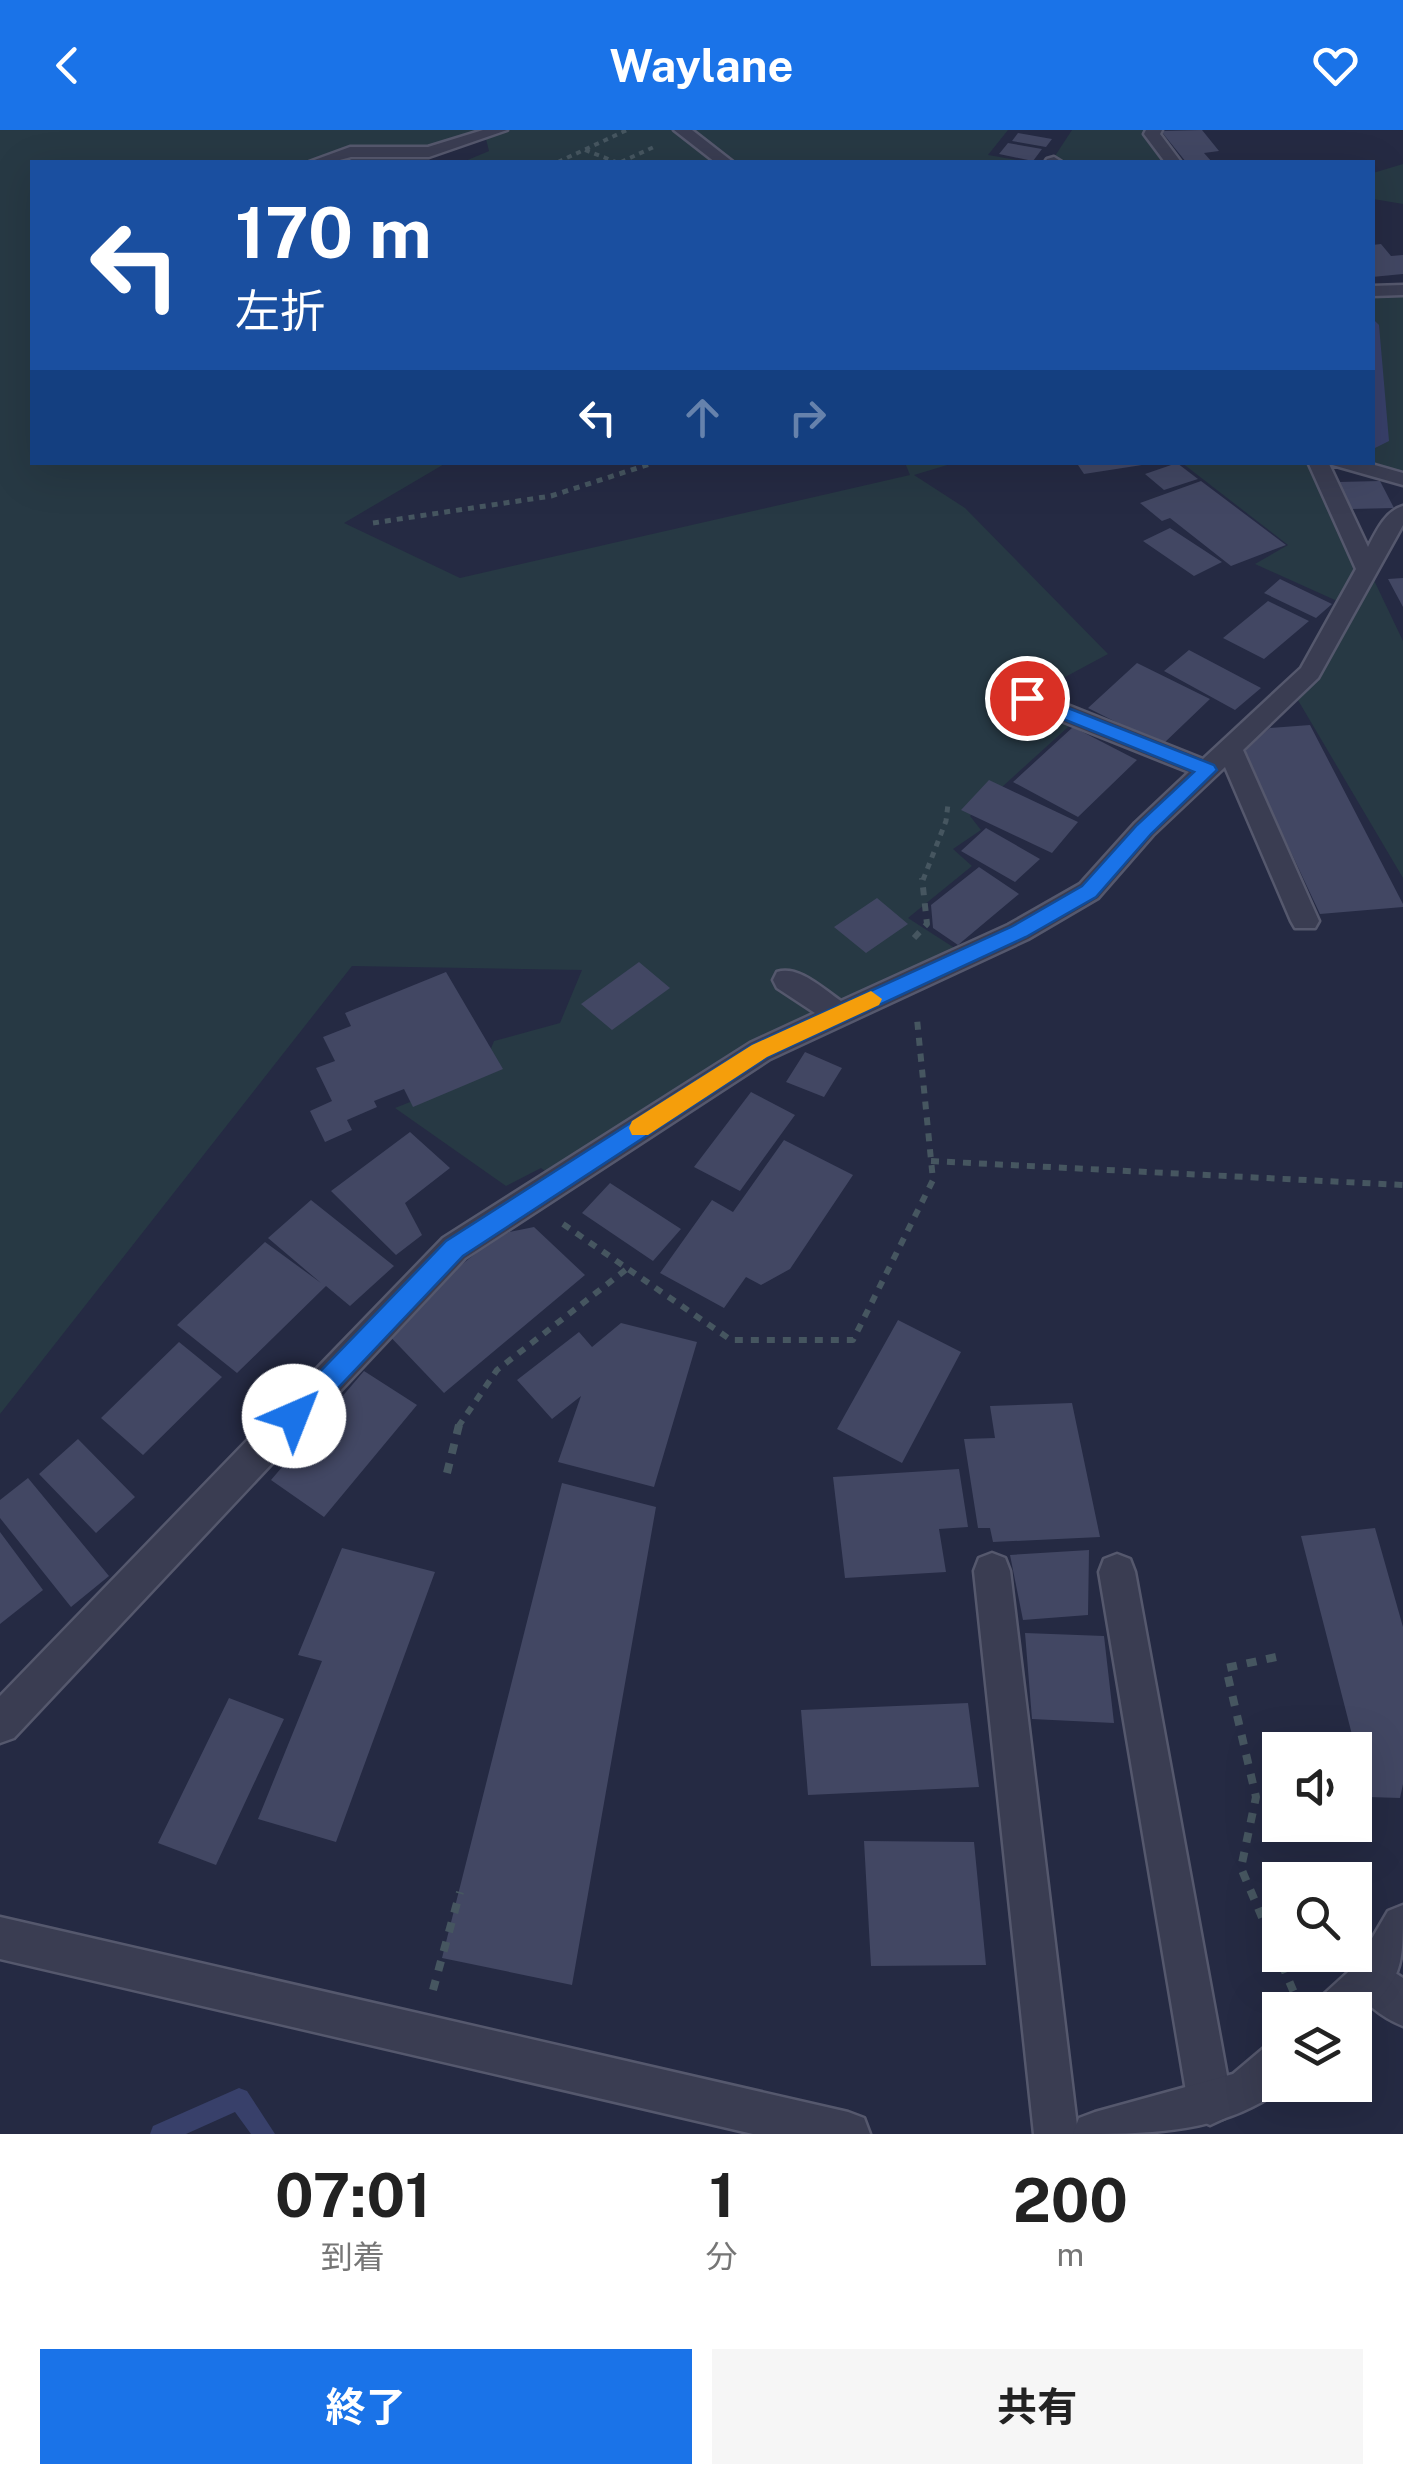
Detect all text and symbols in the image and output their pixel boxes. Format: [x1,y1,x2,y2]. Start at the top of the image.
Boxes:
icon: back [40,38,95,93]
icon: heart [1308,38,1363,93]
text: Waylane [610,39,793,92]
text: 170 m [235,191,432,274]
icon: left [70,200,200,330]
text: 左折 [235,284,325,337]
icon: left [570,390,625,445]
icon: ahead [675,390,730,445]
icon: right [780,390,835,445]
pin [985,656,1070,741]
icon: arrive [1000,671,1055,726]
position arrow [242,1364,346,1468]
map controls [1262,1732,1372,2102]
button: sound [1262,1732,1372,1842]
button: search [1262,1862,1372,1972]
button: layers [1262,1992,1372,2102]
text: 07:01 [275,2160,431,2231]
text: 1 [709,2160,735,2231]
text: 200 [1013,2165,1128,2236]
text: m [1057,2236,1084,2273]
text: 到着 [321,2238,385,2275]
text: 分 [706,2238,738,2275]
button: 終了 [40,2349,692,2464]
button: 共有 [712,2349,1363,2464]

